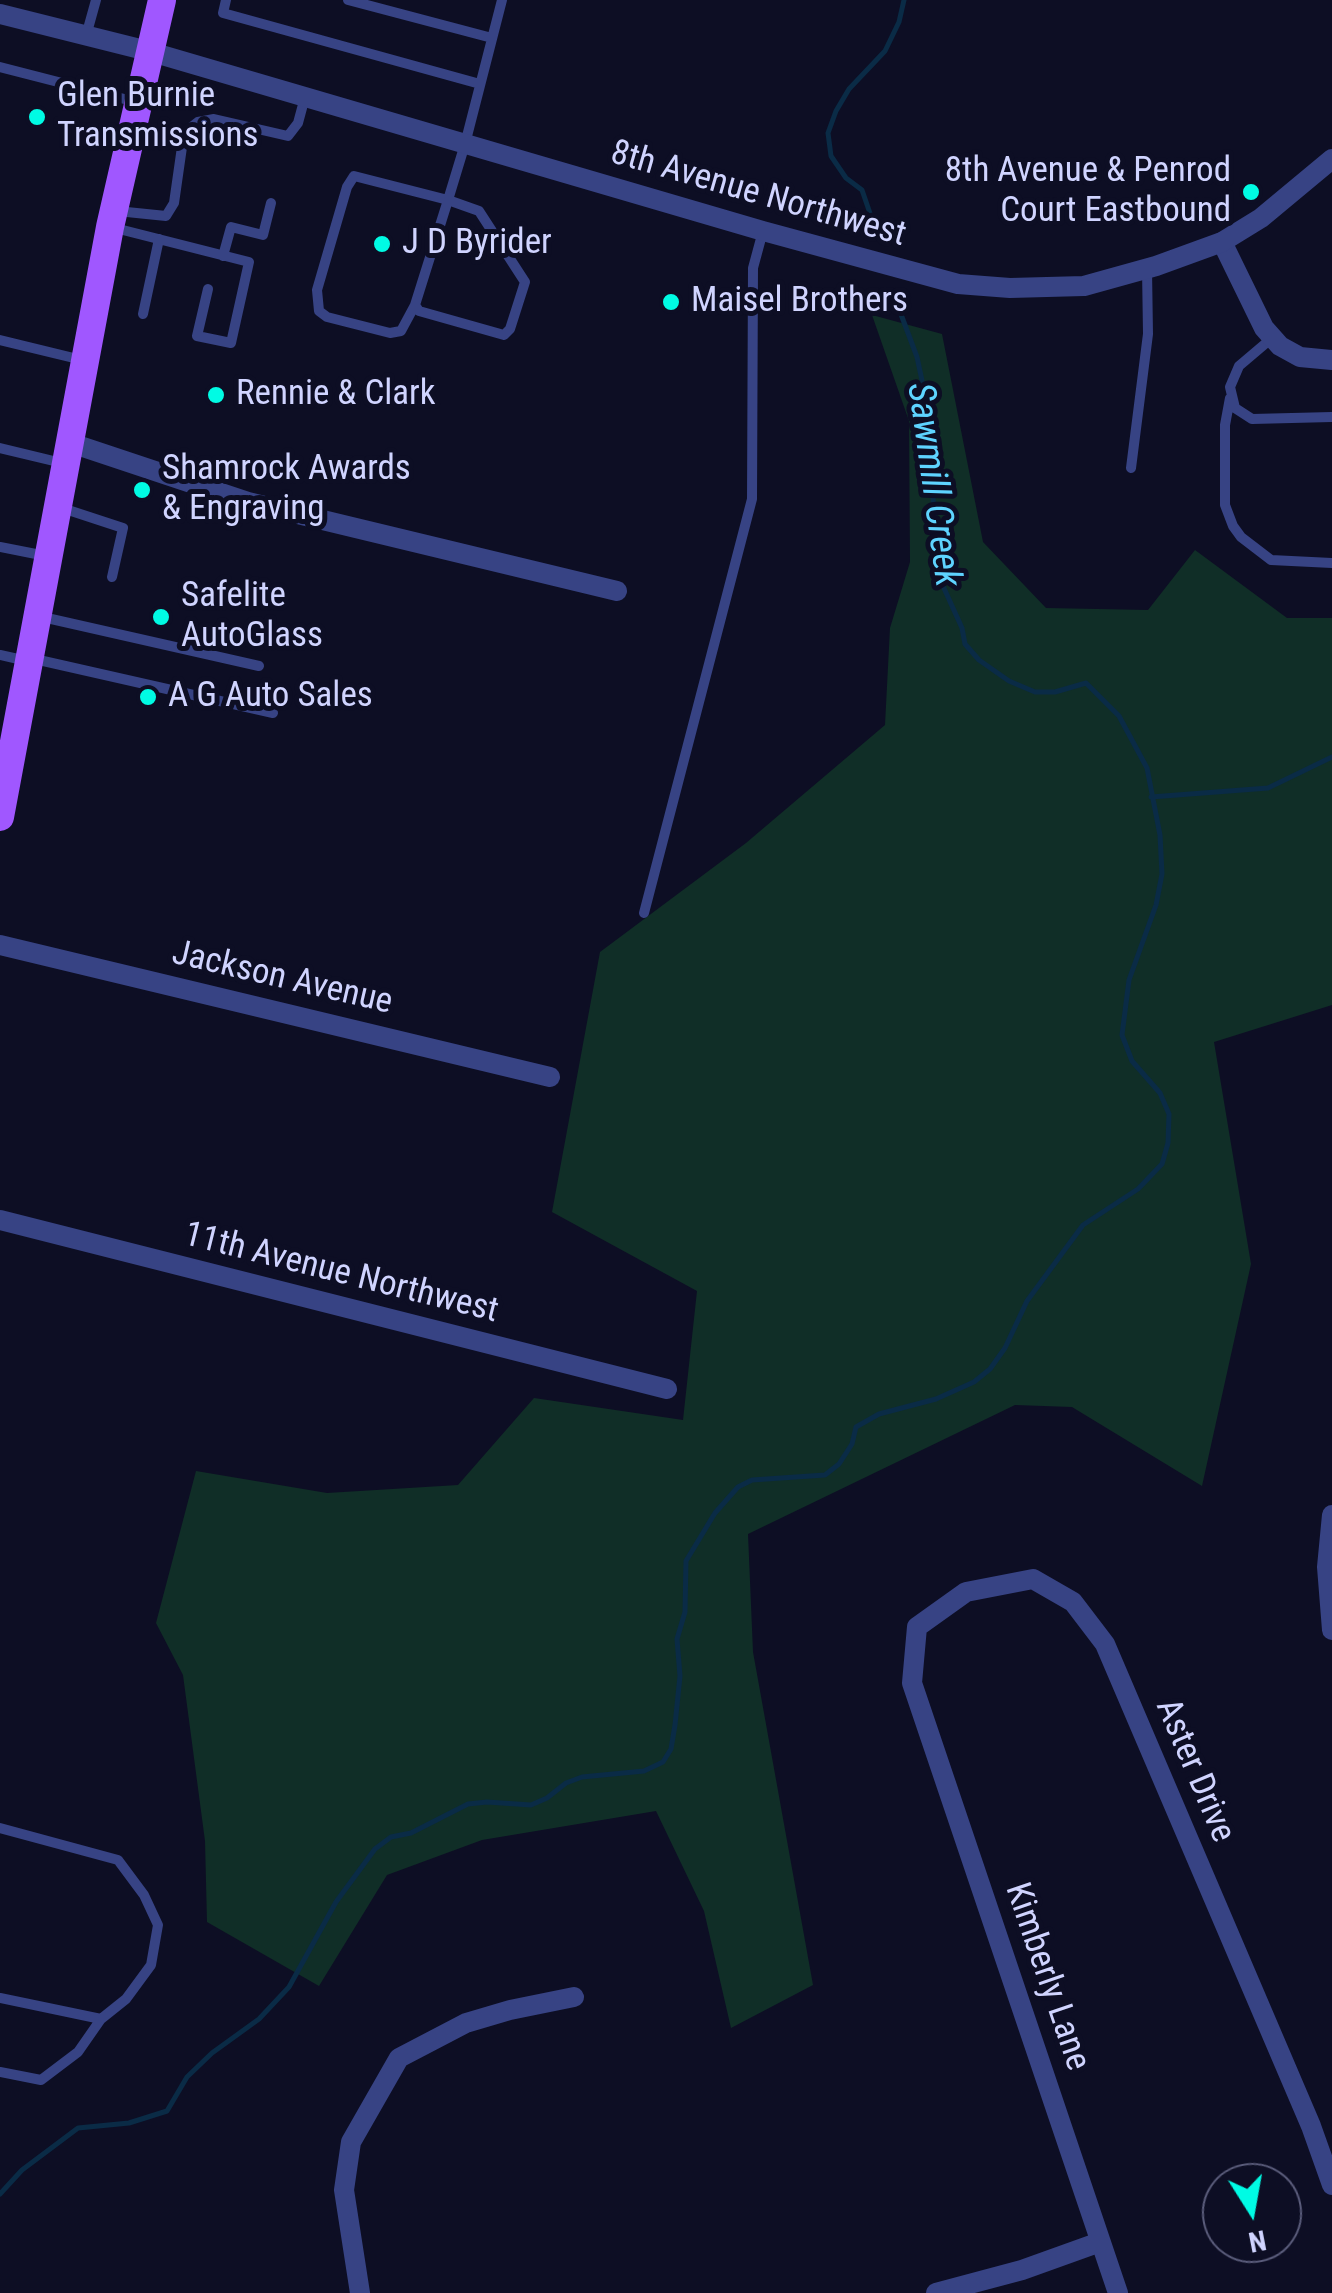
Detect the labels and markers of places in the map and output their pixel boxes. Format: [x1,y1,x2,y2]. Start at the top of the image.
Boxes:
place label: Glen Burnie Transmissions [57,76,258,158]
marker: Glen Burnie Transmissions [26,106,48,128]
place label: 8th Avenue & Penrod Court Eastbound [945,151,1231,233]
marker: 8th Avenue & Penrod Court Eastbound [1240,181,1262,203]
place label: J D Byrider [402,223,552,265]
marker: J D Byrider [371,233,393,255]
place label: Maisel Brothers [691,281,908,323]
marker: Maisel Brothers [660,291,682,313]
place label: Rennie & Clark [236,374,436,416]
marker: Rennie & Clark [205,384,227,406]
place label: Shamrock Awards & Engraving [162,449,411,531]
marker: Shamrock Awards & Engraving [131,479,153,501]
place label: Safelite AutoGlass [181,576,323,658]
marker: Safelite AutoGlass [150,606,172,628]
place label: A G Auto Sales [168,676,373,718]
marker: A G Auto Sales [137,686,159,708]

